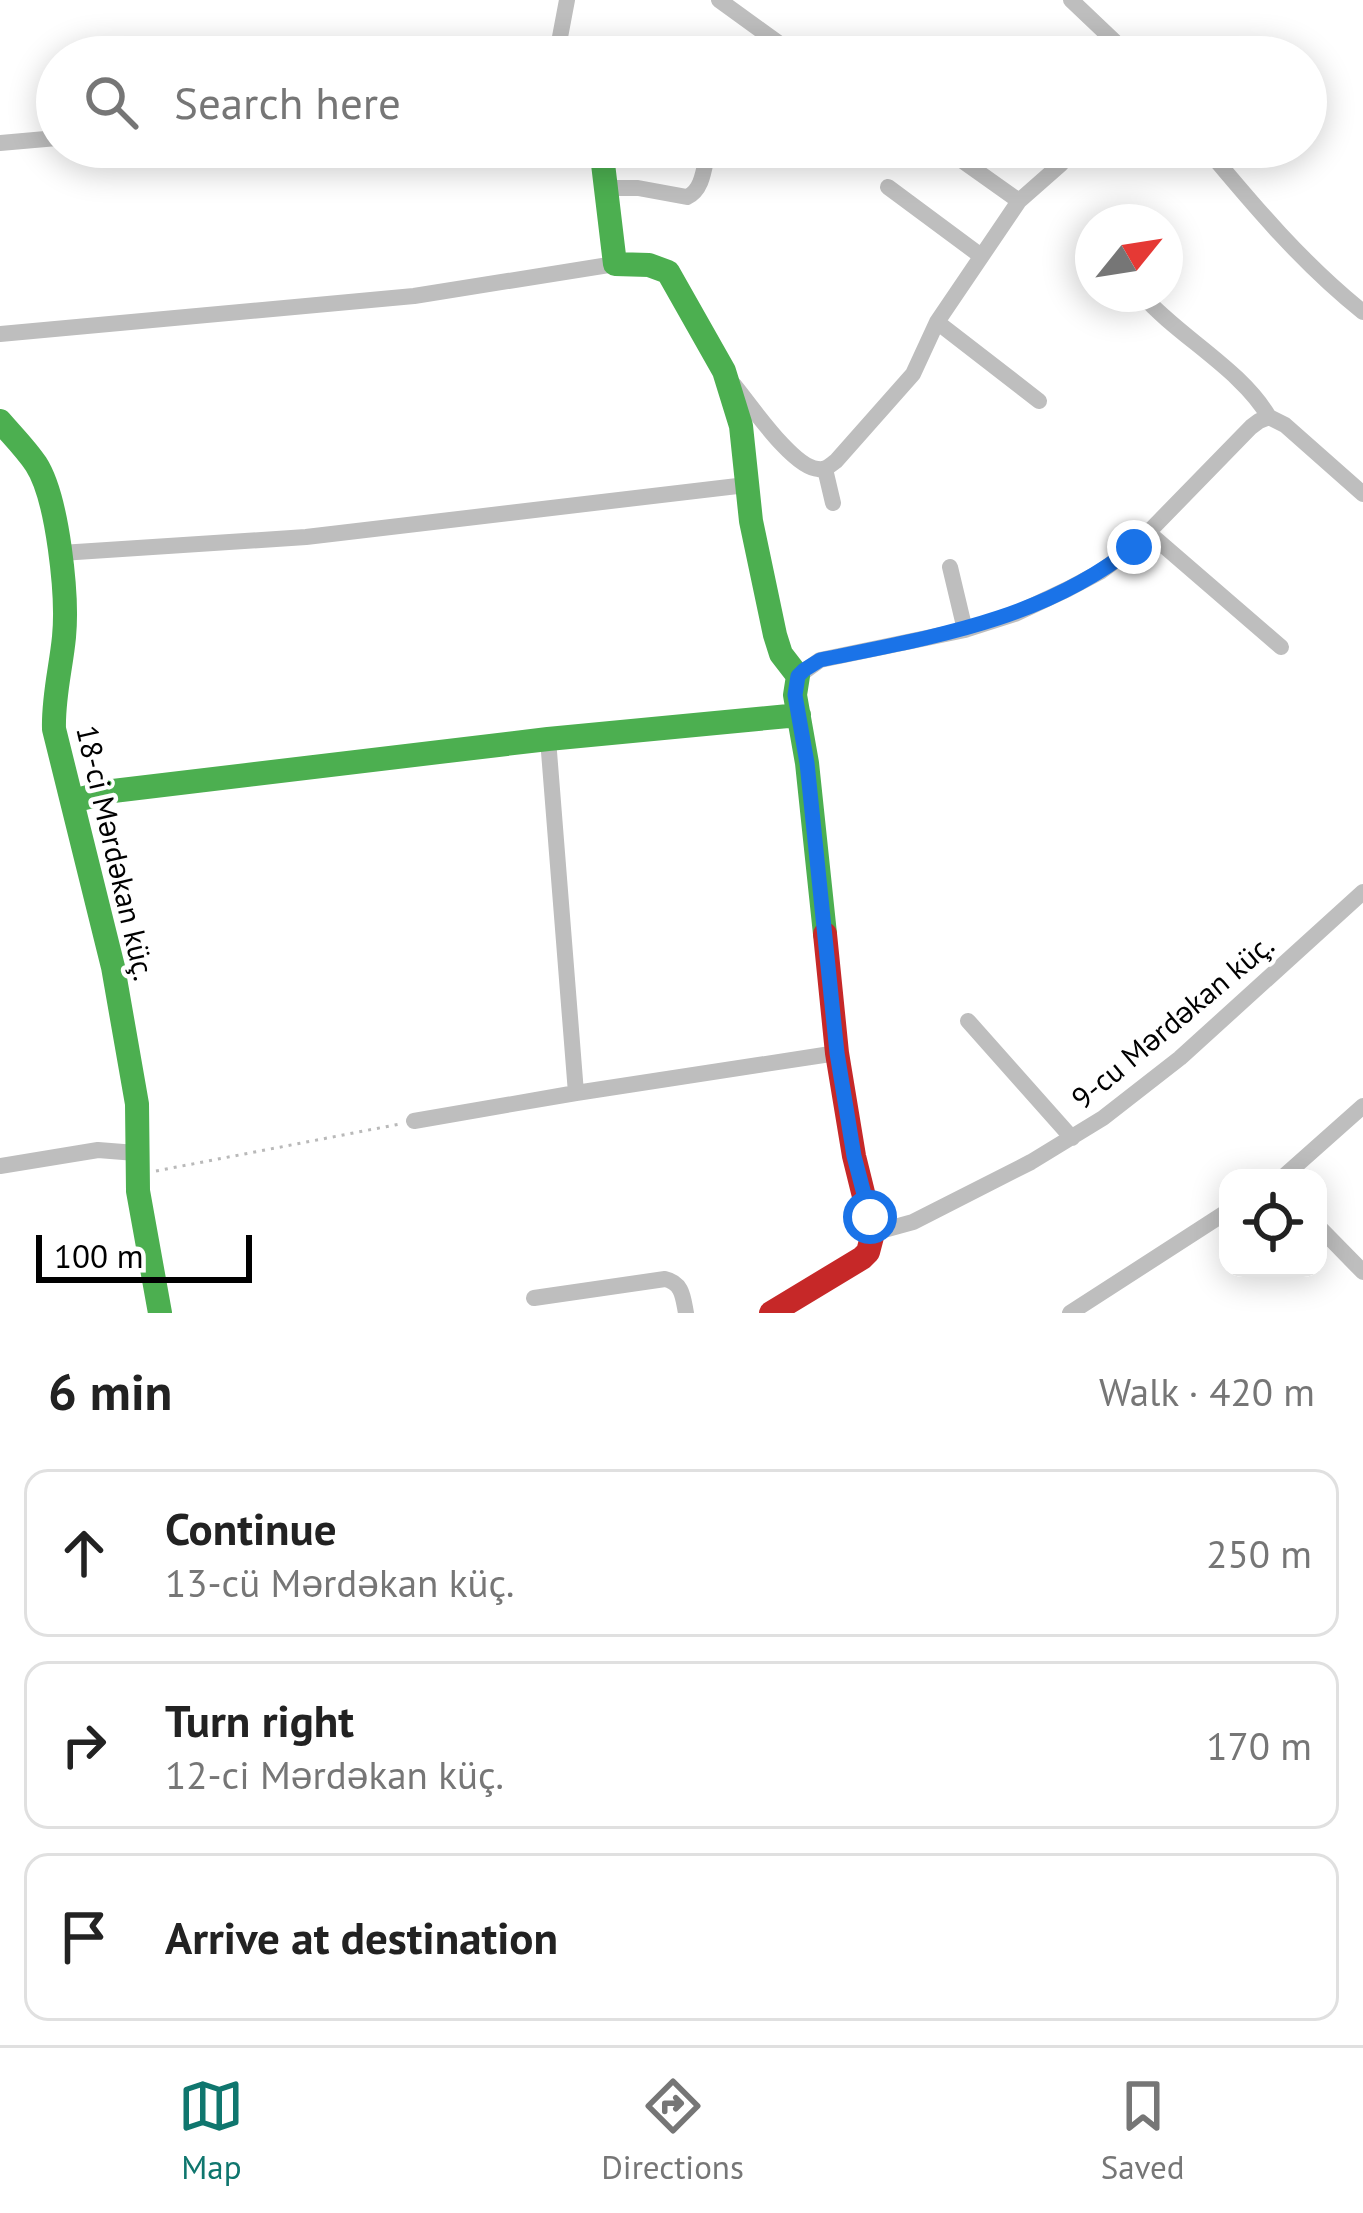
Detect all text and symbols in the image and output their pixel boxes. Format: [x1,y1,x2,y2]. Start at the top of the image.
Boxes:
search box [36,36,1327,168]
icon: search [78,69,144,135]
text: Search here [174,73,401,131]
north arrow [1075,204,1183,312]
route end [1107,520,1161,574]
street label: 18-ci Mərdəkan küç. [68,721,165,984]
street label: 9-cu Mərdəkan küç. [1063,925,1281,1117]
map controls [1219,1169,1327,1277]
button: locate [1219,1169,1327,1277]
route start [843,1190,897,1244]
scale bar [36,1229,252,1282]
text: 100 m [54,1234,144,1277]
text: 6 min [48,1358,172,1424]
text: Walk · 420 m [1099,1366,1315,1417]
text: Continue [165,1499,337,1557]
icon: ahead [51,1520,117,1586]
text: 250 m [1206,1528,1312,1579]
text: 13-cü Mərdəkan küç. [165,1557,514,1608]
text: Turn right [165,1691,354,1749]
icon: right [51,1712,117,1778]
text: 170 m [1206,1720,1312,1771]
text: 12-ci Mərdəkan küç. [165,1749,504,1800]
icon: arrive [51,1904,117,1970]
text: Arrive at destination [165,1908,558,1966]
tab: Map [178,2073,244,2188]
tab: Directions [601,2073,744,2188]
tab: Saved [1101,2073,1185,2188]

